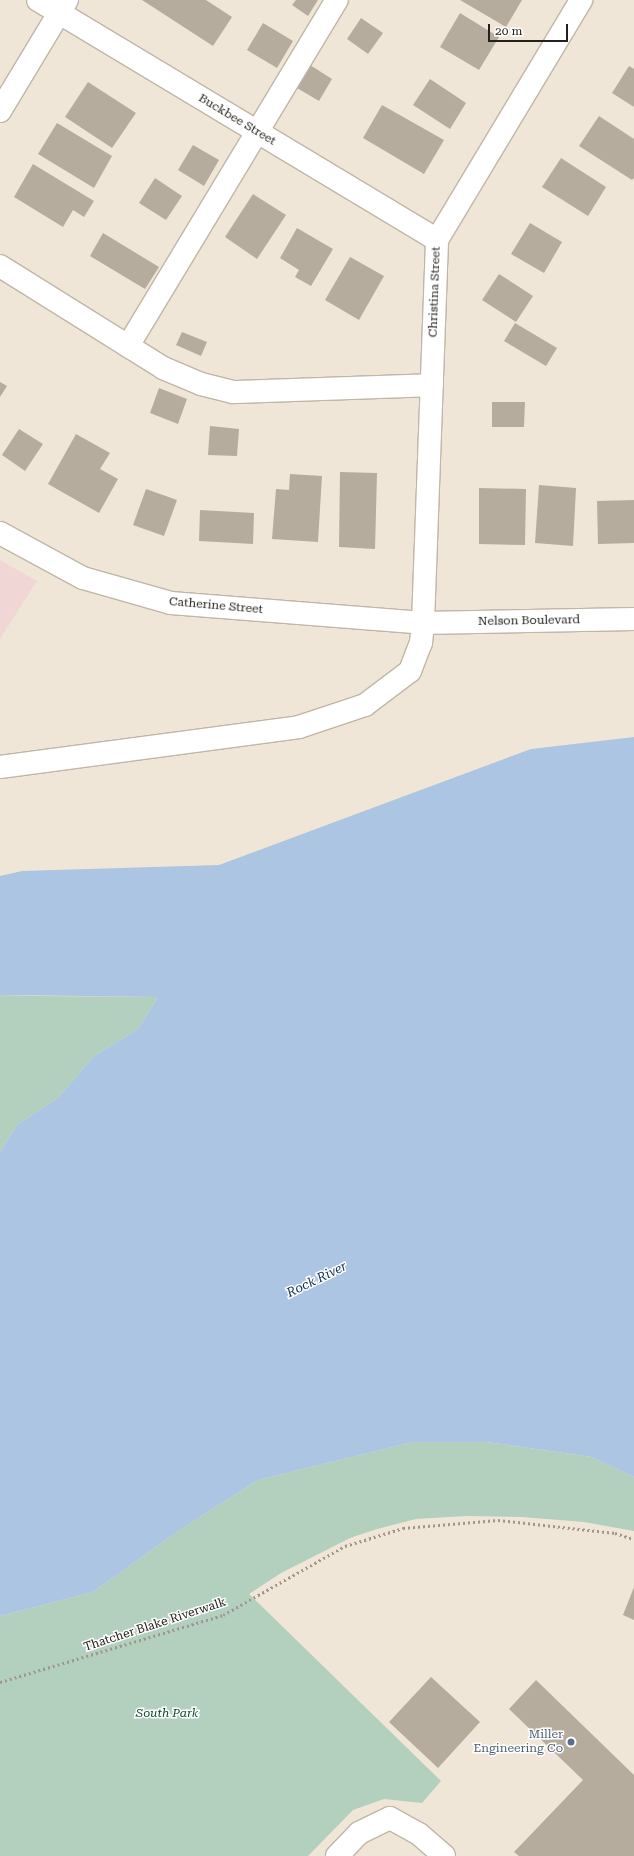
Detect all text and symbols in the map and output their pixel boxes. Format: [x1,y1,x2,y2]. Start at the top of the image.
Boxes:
scale bar [490,16,570,42]
text: 20 m [495,24,522,38]
street label: Buckbee Street [196,91,278,149]
street label: Christina Street [426,246,444,338]
street label: Catherine Street [168,595,264,617]
street label: Nelson Boulevard [478,613,580,629]
water label: Rock River [284,1259,350,1301]
street label: Thatcher Blake Riverwalk [82,1595,228,1655]
park label: South Park [136,1707,198,1721]
place label: Miller Engineering Co [474,1728,563,1756]
marker: Miller Engineering Co [566,1737,576,1747]

